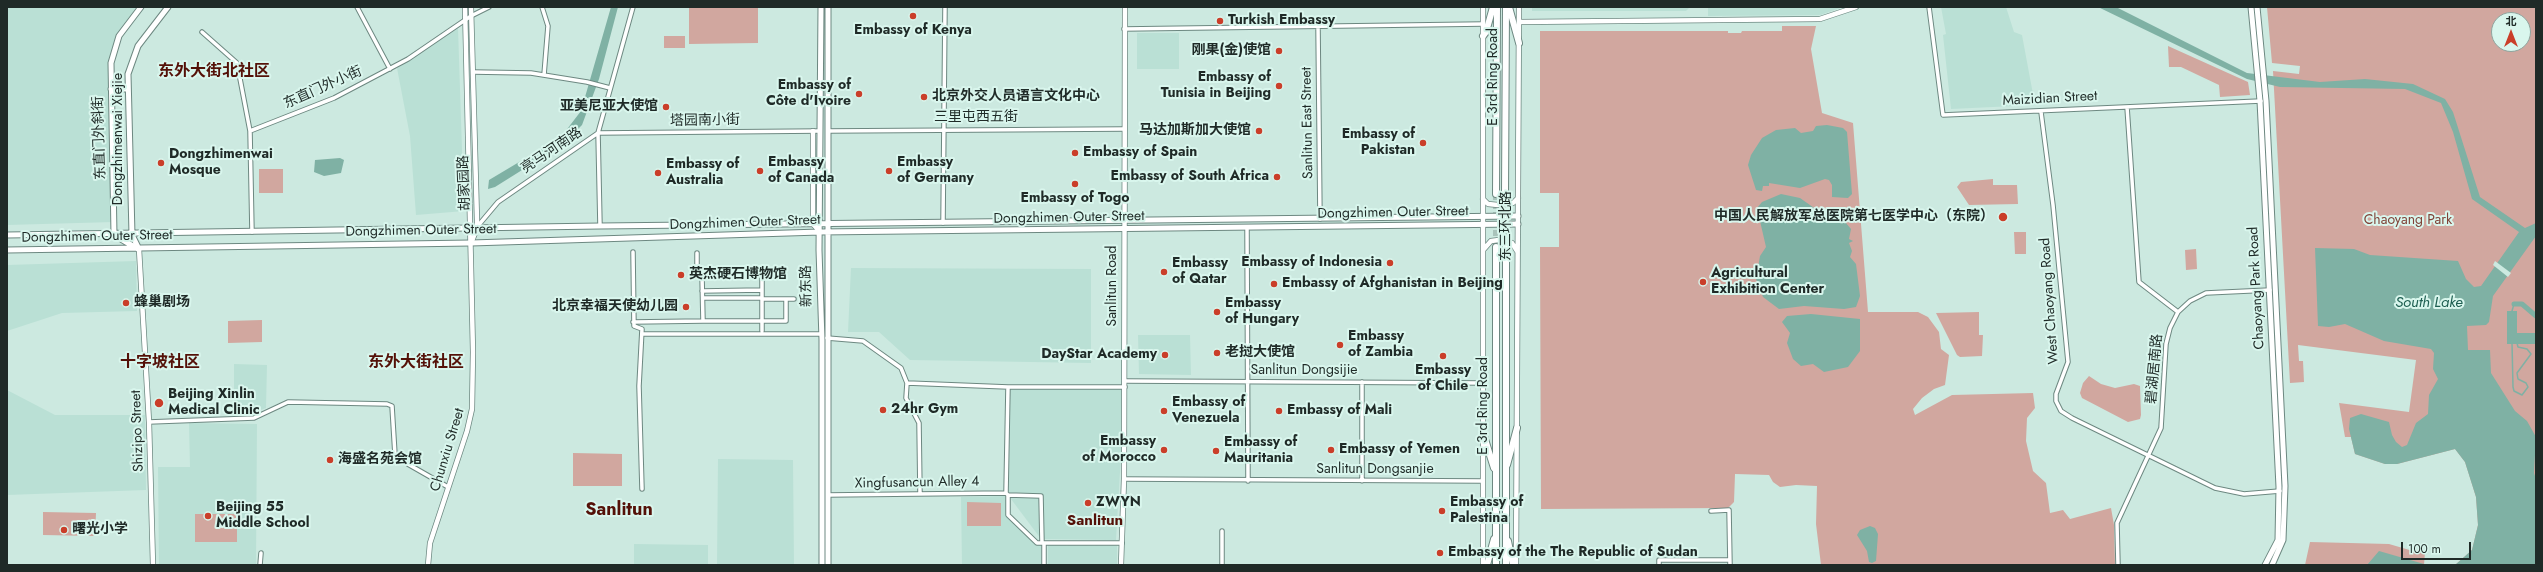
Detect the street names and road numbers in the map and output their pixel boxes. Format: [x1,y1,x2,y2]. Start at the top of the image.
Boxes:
street label: E 3rd Ring Road [1486,28,1502,126]
street label: 东直门外小街 [281,63,365,113]
street label: Sanlitun East Street [1299,67,1317,179]
street label: Dongzhimenwai Xiejie [111,73,127,205]
street label: Maizidian Street [2002,88,2098,110]
street label: 东直门外斜街 [90,96,110,180]
street label: 三里屯西五街 [934,110,1018,126]
street label: 塔园南小街 [670,112,740,130]
street label: 亮马河南路 [518,124,586,178]
street label: 胡家园路 [456,155,474,211]
street label: 东三环北路 [1499,191,1515,261]
street label: Dongzhimen Outer Street [1317,203,1469,223]
street label: Dongzhimen Outer Street [993,208,1145,228]
street label: Dongzhimen Outer Street [669,212,821,234]
street label: Dongzhimen Outer Street [345,221,497,241]
street label: Chaoyang Park Road [2245,226,2269,350]
street label: Dongzhimen Outer Street [21,227,173,247]
street label: West Chaoyang Road [2037,237,2063,365]
street label: Sanlitun Road [1105,245,1121,327]
street label: 新东路 [798,265,816,307]
street label: 碧湖居南路 [2144,333,2166,405]
street label: E 3rd Ring Road [1476,357,1492,455]
street label: Sanlitun Dongsijie [1250,363,1358,379]
street label: Shizipo Street [128,390,148,472]
street label: Chunxiu Street [427,406,469,494]
street label: Sanlitun Dongsanjie [1316,462,1434,478]
street label: Xingfusancun Alley 4 [855,474,979,492]

